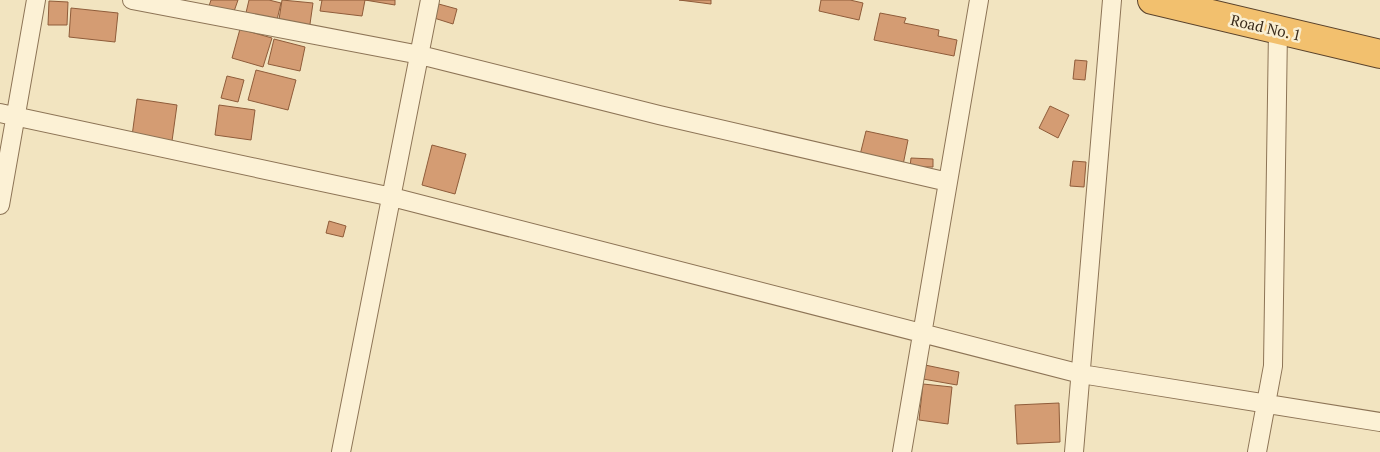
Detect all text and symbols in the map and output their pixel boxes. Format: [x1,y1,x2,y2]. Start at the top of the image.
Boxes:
street label: Road No. 1 [1229,9,1303,45]

